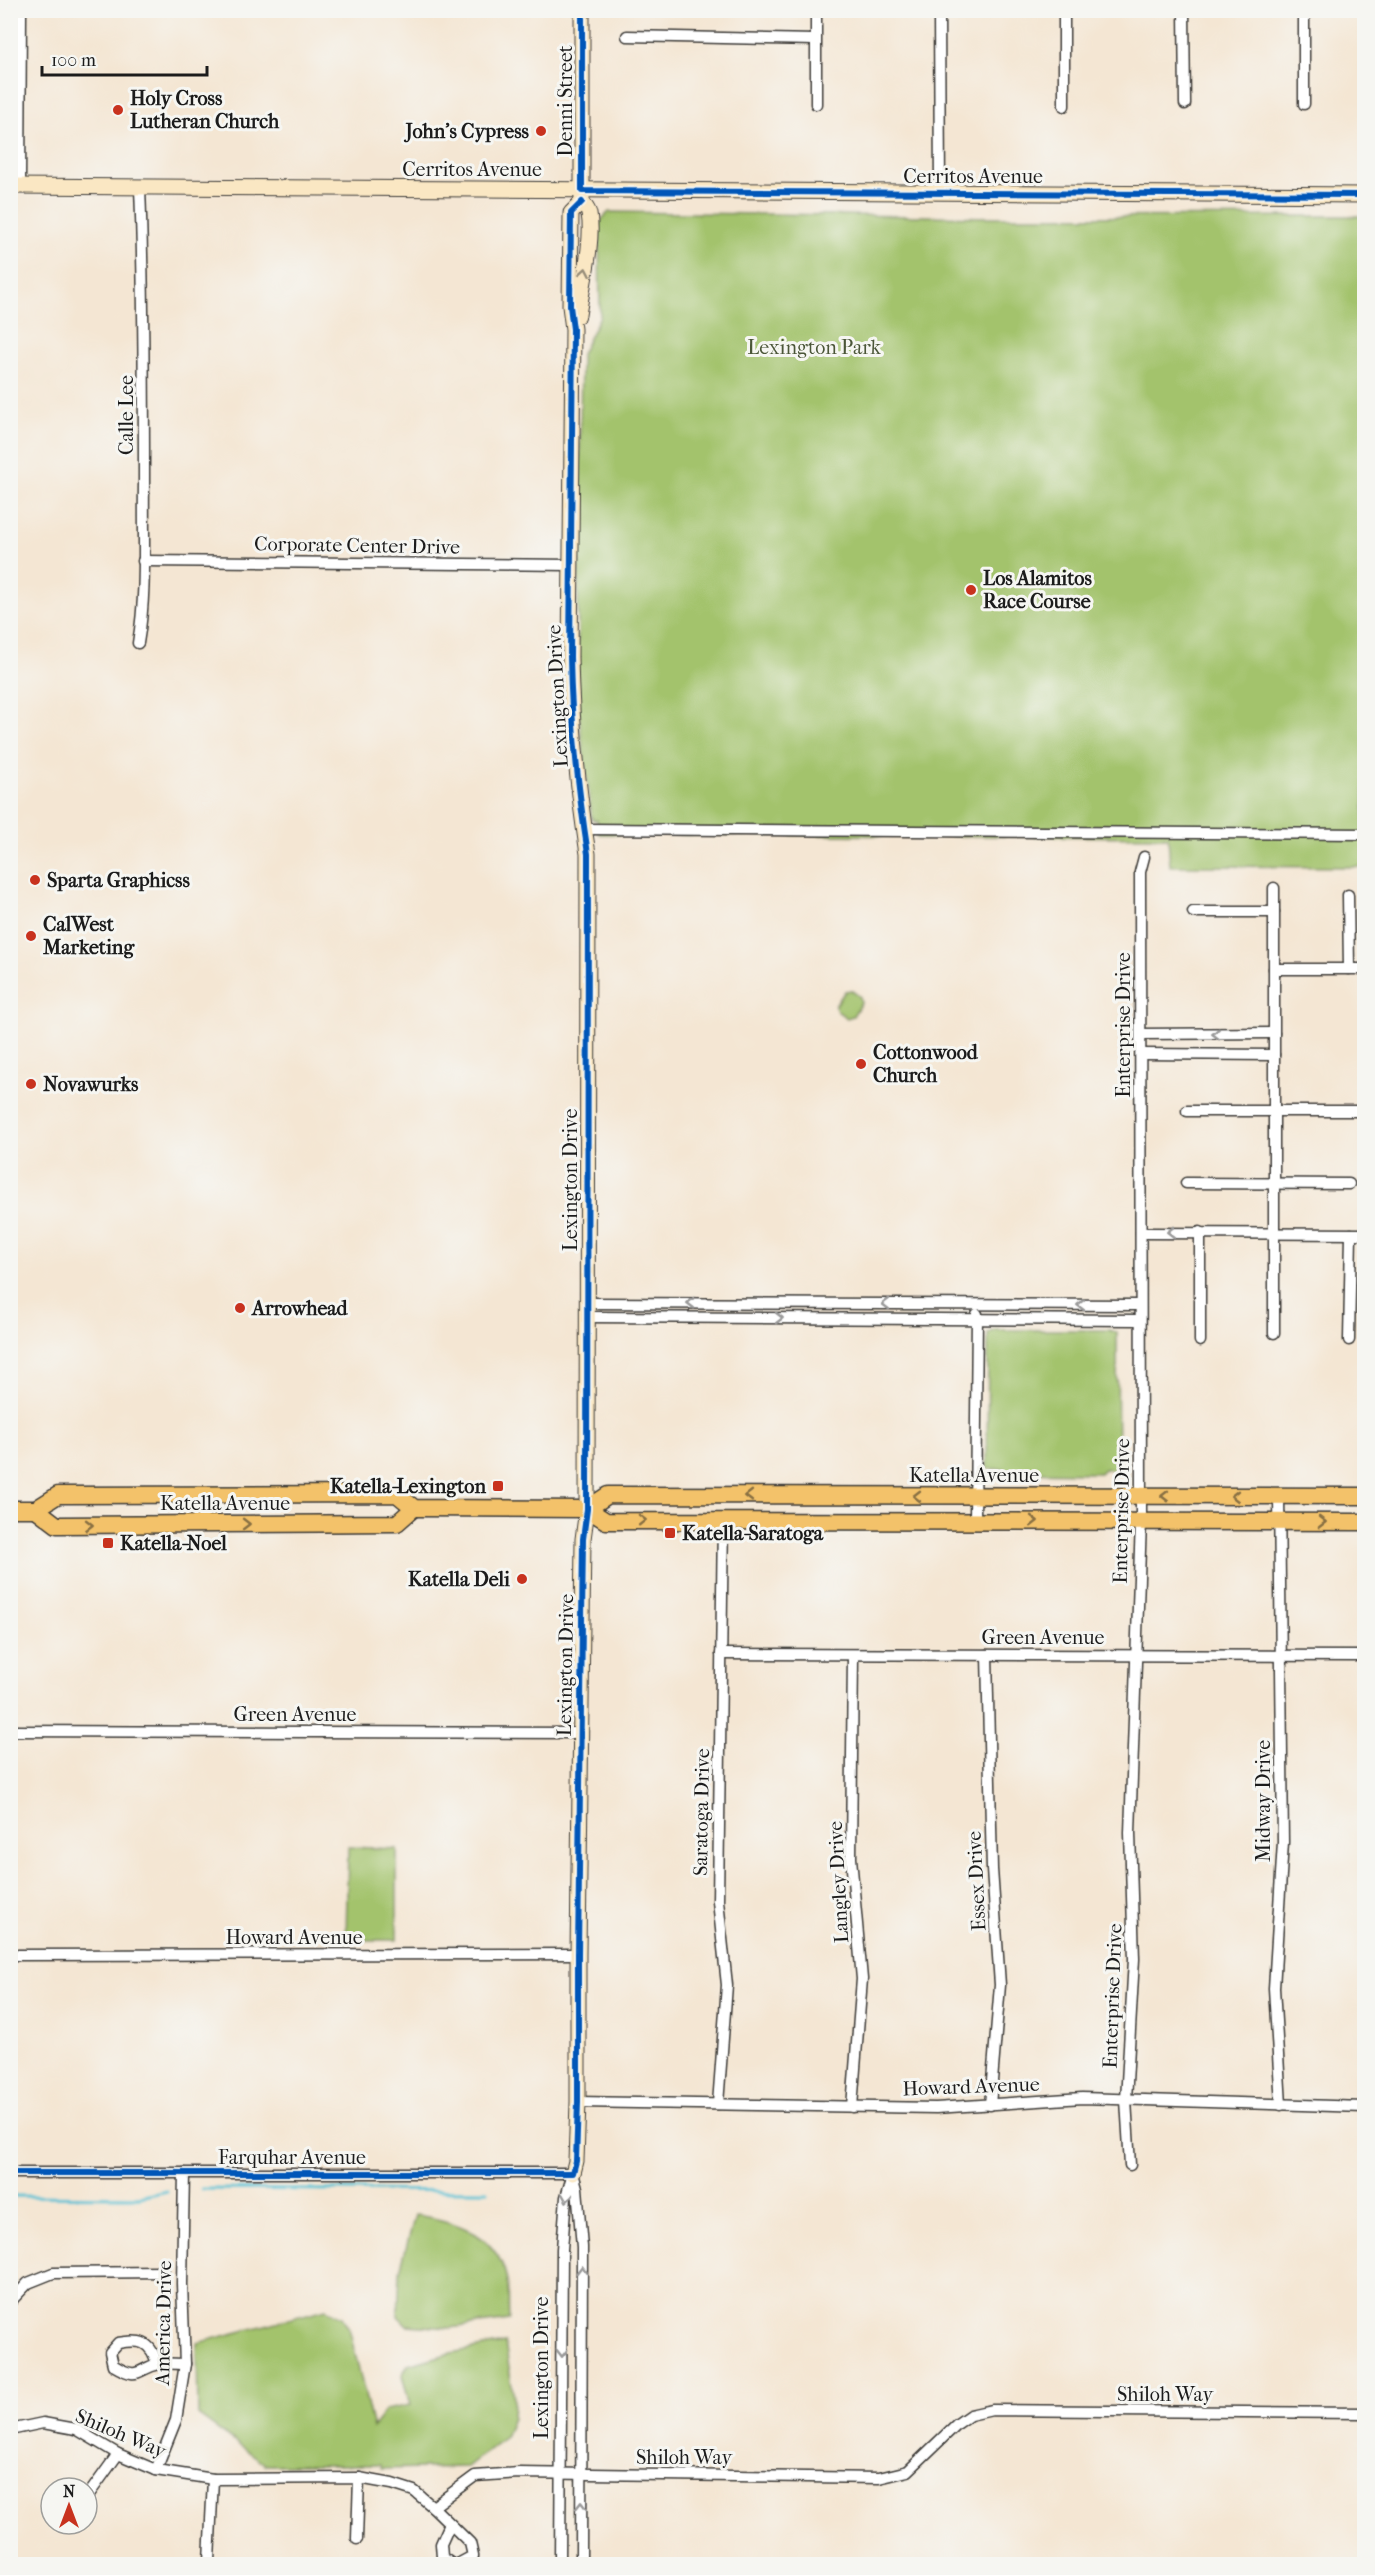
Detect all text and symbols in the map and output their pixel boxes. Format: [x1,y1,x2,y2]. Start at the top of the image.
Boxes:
scale bar [42,39,207,77]
street label: Denni Street [554,45,577,157]
text: 100 m [51,50,96,71]
place label: Holy Cross Lutheran Church [130,87,280,133]
marker: Holy Cross Lutheran Church [111,103,125,117]
place label: John's Cypress [403,120,530,143]
marker: John's Cypress [534,124,548,138]
street label: Cerritos Avenue [402,158,542,181]
street label: Cerritos Avenue [903,165,1043,188]
one-way arrow [578,267,591,277]
park label: Lexington Park [747,336,882,359]
street label: Calle Lee [115,375,138,455]
street label: Corporate Center Drive [254,532,460,559]
place label: Los Alamitos Race Course [983,567,1092,613]
marker: Los Alamitos Race Course [964,583,978,597]
street label: Lexington Drive [542,624,573,768]
place label: Sparta Graphicss [47,869,190,892]
marker: Sparta Graphicss [28,873,42,887]
place label: CalWest Marketing [42,913,135,959]
marker: CalWest Marketing [24,929,38,943]
street label: Enterprise Drive [1112,952,1135,1098]
one-way arrow [1211,1027,1220,1040]
place label: Cottonwood Church [873,1041,979,1087]
marker: Cottonwood Church [854,1057,868,1071]
place label: Novawurks [43,1073,139,1096]
marker: Novawurks [24,1077,38,1091]
street label: Lexington Drive [559,1109,582,1251]
one-way arrow [1166,1226,1175,1238]
place label: Arrowhead [250,1297,349,1320]
one-way arrow [686,1297,695,1309]
one-way arrow [881,1298,890,1310]
one-way arrow [1076,1299,1085,1311]
marker: Arrowhead [233,1301,247,1315]
one-way arrow [774,1312,783,1324]
street label: Enterprise Drive [1109,1438,1134,1584]
street label: Katella Avenue [909,1464,1039,1487]
place label: Katella-Lexington [330,1475,486,1498]
marker: Katella-Lexington [491,1479,505,1493]
one-way arrow [745,1490,754,1502]
one-way arrow [913,1490,922,1502]
one-way arrow [1161,1490,1170,1502]
one-way arrow [1230,1490,1239,1502]
street label: Katella Avenue [160,1492,290,1515]
one-way arrow [638,1514,647,1526]
one-way arrow [1029,1515,1038,1527]
one-way arrow [1317,1516,1326,1528]
one-way arrow [241,1518,250,1530]
one-way arrow [84,1519,93,1531]
place label: Katella-Saratoga [682,1522,824,1545]
marker: Katella-Saratoga [663,1526,677,1540]
place label: Katella-Noel [120,1532,227,1555]
marker: Katella-Noel [101,1536,115,1550]
place label: Katella Deli [408,1568,511,1591]
marker: Katella Deli [515,1572,529,1586]
street label: Lexington Drive [553,1593,578,1737]
street label: Green Avenue [982,1626,1104,1649]
street label: Green Avenue [234,1703,356,1726]
street label: Midway Drive [1252,1740,1275,1862]
street label: Saratoga Drive [689,1748,714,1876]
street label: Langley Drive [824,1820,853,1944]
street label: Essex Drive [962,1830,991,1932]
street label: Enterprise Drive [1098,1923,1127,2069]
street label: Howard Avenue [225,1926,363,1949]
street label: Howard Avenue [902,2073,1040,2100]
street label: Farquhar Avenue [218,2146,366,2169]
one-way arrow [561,2193,574,2203]
street label: America Drive [151,2260,176,2387]
one-way arrow [576,2266,588,2275]
street label: Lexington Drive [530,2297,553,2439]
one-way arrow [556,2348,568,2357]
street label: Shiloh Way [1117,2383,1214,2406]
street label: Shiloh Way [72,2404,171,2463]
street label: Shiloh Way [636,2446,733,2469]
north arrow [39,2476,99,2536]
text: N [63,2482,76,2501]
one-way arrow [575,2502,587,2511]

